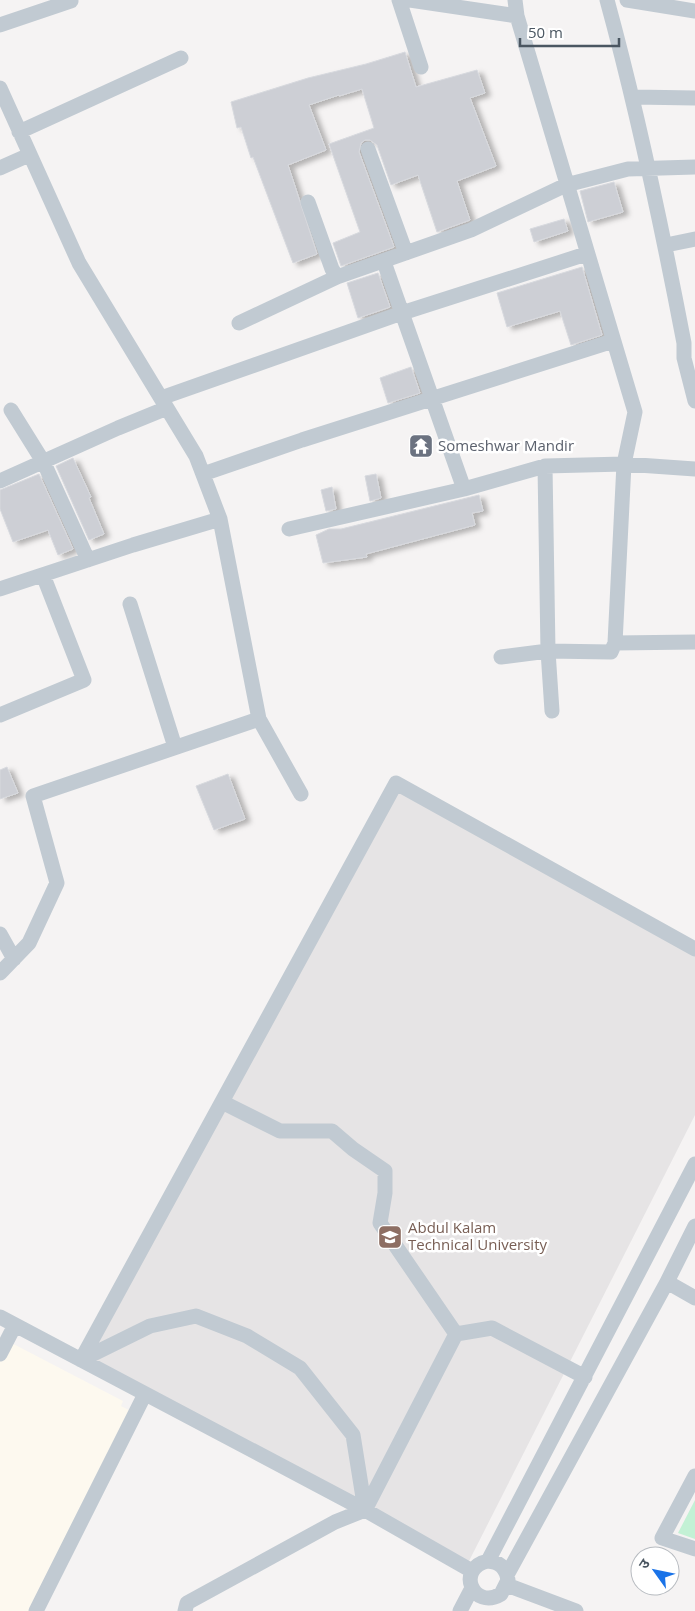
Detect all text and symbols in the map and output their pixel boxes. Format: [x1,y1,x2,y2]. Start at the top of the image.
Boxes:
scale bar [520,15,619,47]
text: 50 m [528,22,563,42]
temple icon: Someshwar Mandir [408,433,434,459]
place label: Someshwar Mandir [438,435,574,455]
place label: Abdul Kalam Technical University [408,1217,548,1254]
school or university icon: Abdul Kalam Technical University [377,1224,403,1250]
north arrow [630,1546,680,1596]
text: उ [633,1554,654,1572]

